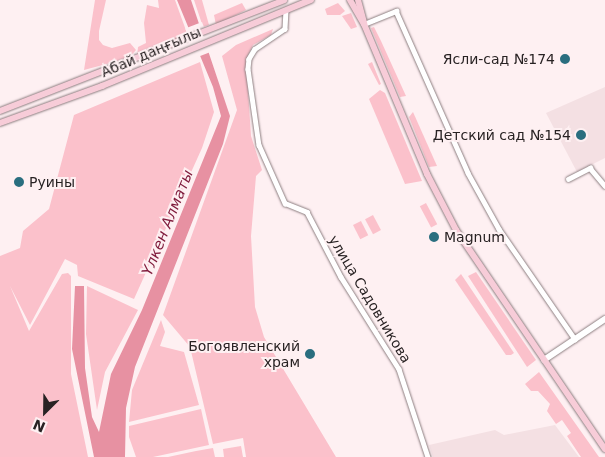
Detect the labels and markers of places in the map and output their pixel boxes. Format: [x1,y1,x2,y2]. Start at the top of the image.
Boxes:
place label: Ясли-сад №174 [443,51,555,67]
marker: Ясли-сад №174 [559,53,571,65]
place label: Детский сад №154 [433,127,571,143]
marker: Детский сад №154 [575,129,587,141]
place label: Руины [29,174,75,190]
marker: Руины [13,176,25,188]
place label: Magnum [444,229,505,245]
marker: Magnum [428,231,440,243]
place label: Богоявленский храм [188,338,300,371]
marker: Богоявленский храм [304,348,316,360]

